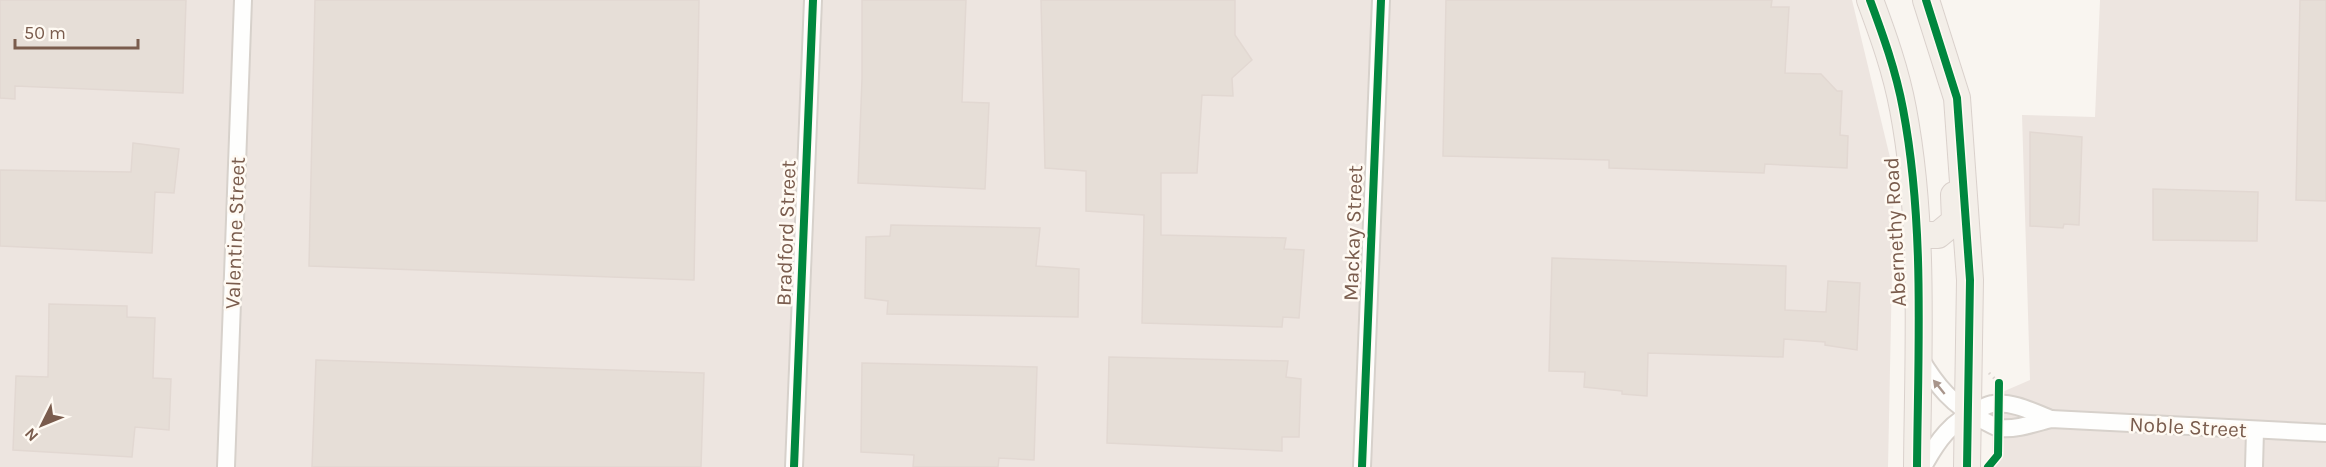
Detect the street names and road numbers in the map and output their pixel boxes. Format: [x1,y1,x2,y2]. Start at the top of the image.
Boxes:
street label: Valentine Street [220,156,250,310]
street label: Abernethy Road [1879,156,1911,308]
street label: Bradford Street [771,160,801,306]
street label: Mackay Street [1339,165,1367,301]
street label: Noble Street [2129,412,2247,442]

